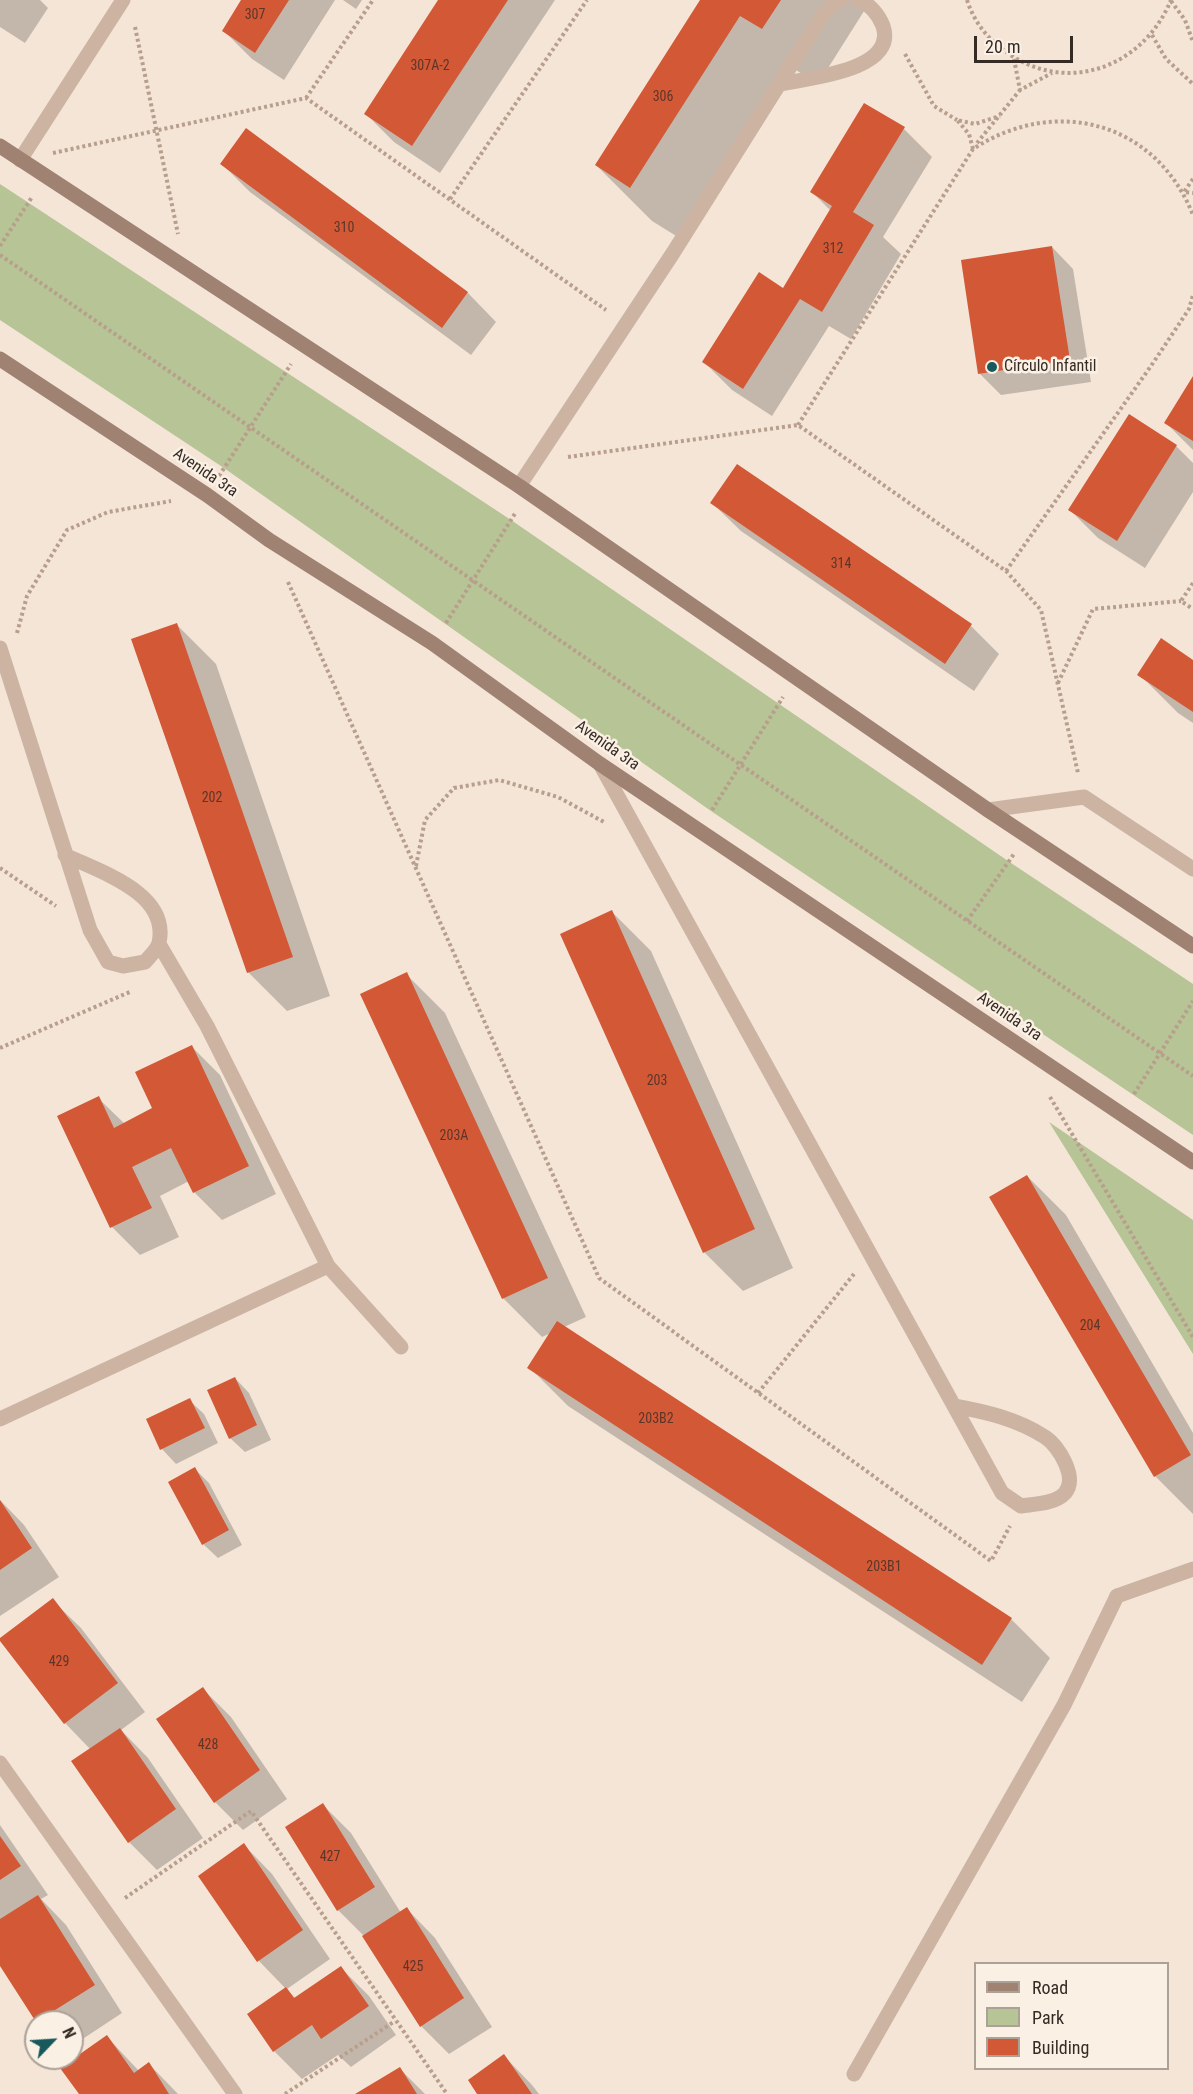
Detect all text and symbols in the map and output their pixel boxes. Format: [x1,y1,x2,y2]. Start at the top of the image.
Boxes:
house number: 307 [245,7,265,23]
scale bar [977,24,1076,62]
text: 20 m [985,36,1020,57]
house number: 307A-2 [410,58,450,74]
house number: 306 [653,89,673,105]
house number: 310 [334,220,354,236]
house number: 312 [823,241,843,257]
place label: Círculo Infantil [1004,357,1096,377]
marker: Círculo Infantil [985,360,999,374]
street label: Avenida 3ra [169,444,241,502]
house number: 314 [831,556,851,572]
street label: Avenida 3ra [571,717,643,775]
house number: 202 [202,790,222,806]
street label: Avenida 3ra [973,988,1045,1046]
house number: 203 [647,1073,667,1089]
house number: 203A [440,1128,468,1144]
house number: 204 [1080,1318,1100,1334]
house number: 203B2 [638,1411,674,1427]
house number: 203B1 [866,1559,902,1575]
house number: 429 [49,1654,69,1670]
house number: 428 [198,1737,218,1753]
house number: 427 [320,1849,340,1865]
house number: 425 [403,1959,423,1975]
legend [974,1962,1169,2070]
text: Road [1032,1977,1068,1998]
text: Park [1032,2007,1064,2028]
north arrow [24,2010,84,2070]
text: N [58,2025,80,2041]
text: Building [1032,2037,1089,2058]

